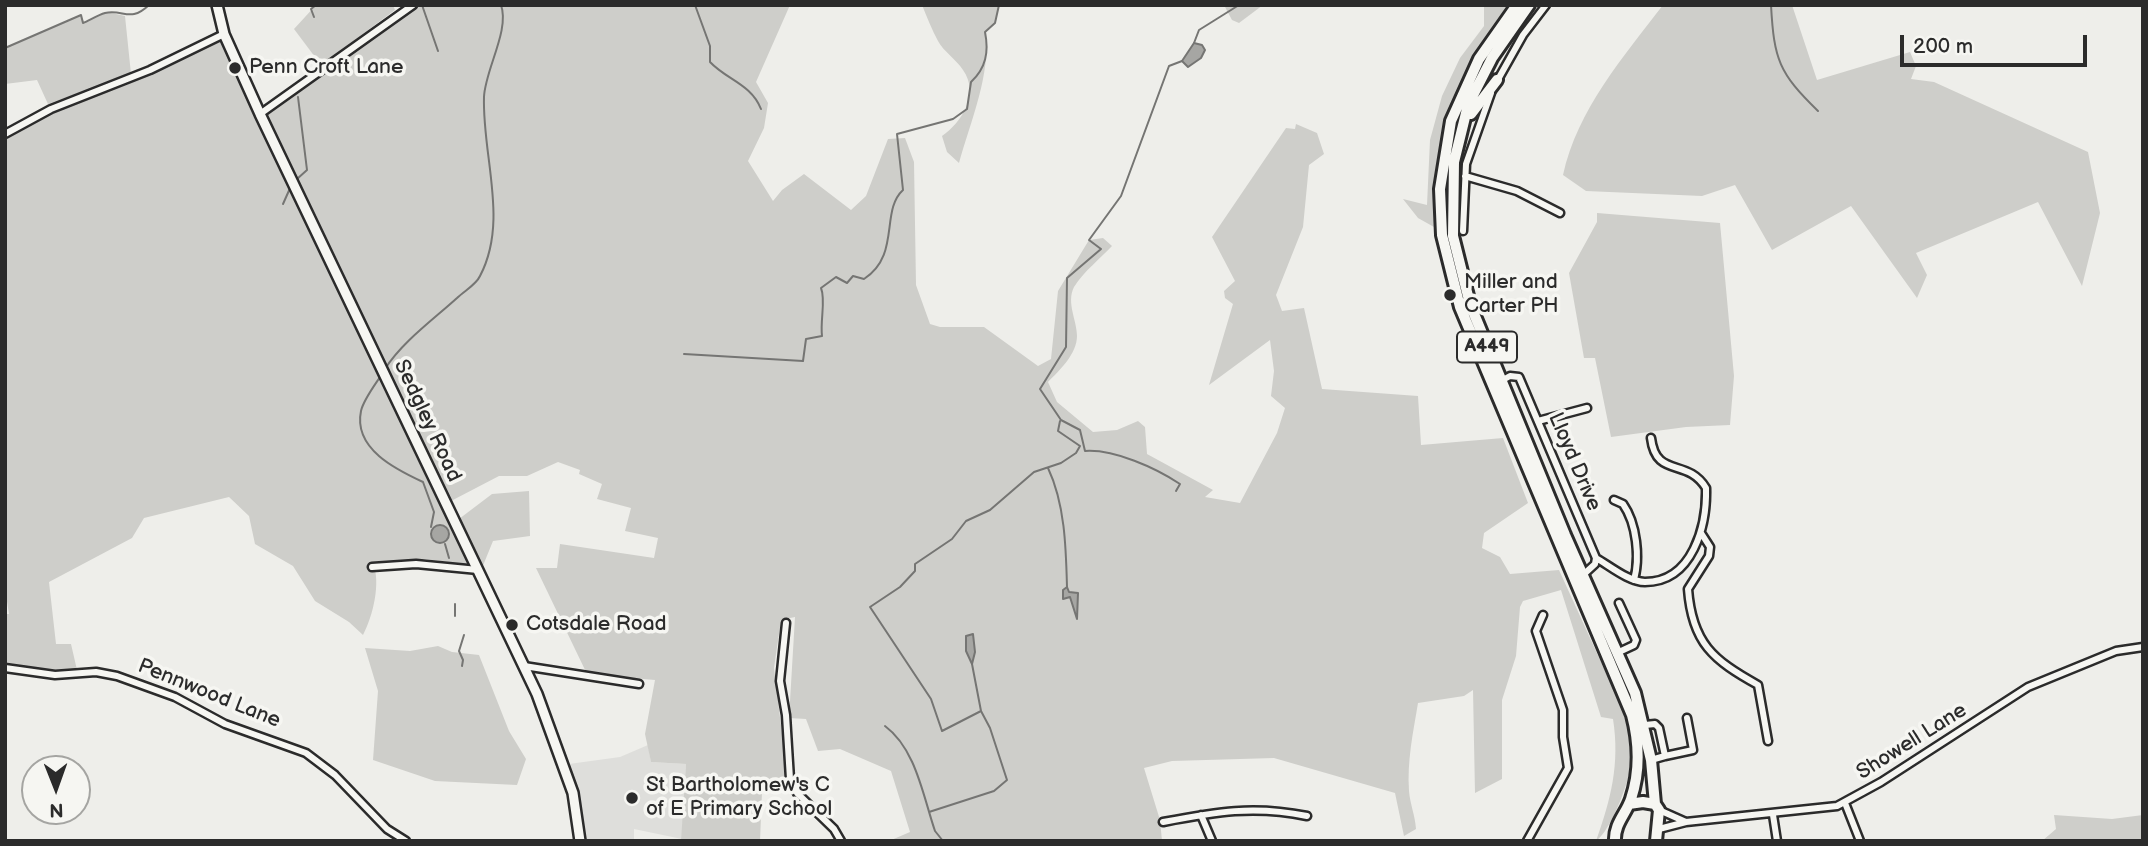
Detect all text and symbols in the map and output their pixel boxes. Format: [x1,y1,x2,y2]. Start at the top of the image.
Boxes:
scale bar [1903,21,2090,65]
text: 200 m [1913,34,1973,59]
place label: Penn Croft Lane [249,55,403,81]
marker: Penn Croft Lane [227,60,243,76]
place label: Miller and Carter PH [1464,270,1559,320]
marker: Miller and Carter PH [1442,287,1458,303]
road number: A449 [1457,332,1517,362]
street label: Sedgley Road [388,356,466,486]
street label: Lloyd Drive [1542,409,1606,515]
place label: Cotsdale Road [526,612,667,638]
marker: Cotsdale Road [504,617,520,633]
street label: Pennwood Lane [134,654,284,734]
street label: Showell Lane [1852,698,1972,786]
north arrow [21,755,91,825]
place label: St Bartholomew's C of E Primary School [646,773,832,823]
marker: St Bartholomew's C of E Primary School [624,790,640,806]
text: N [49,798,64,821]

